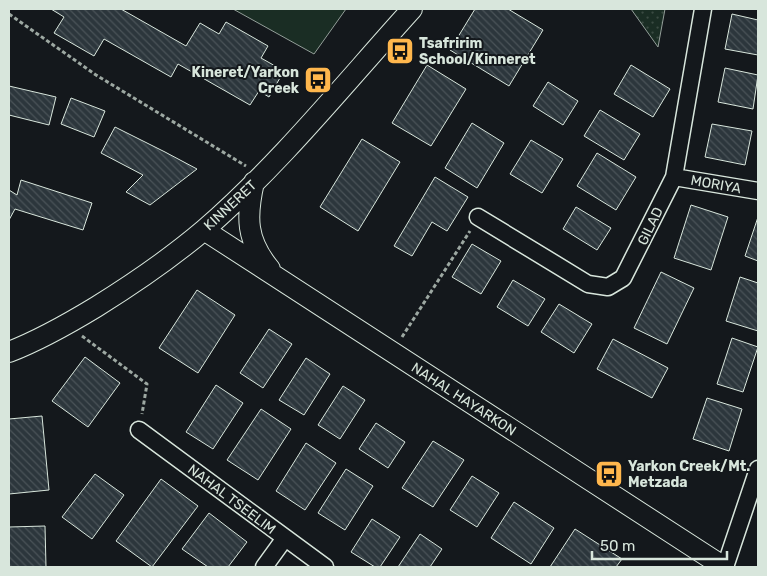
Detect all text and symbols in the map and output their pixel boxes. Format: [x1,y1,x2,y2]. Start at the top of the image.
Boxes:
place label: Tsafririm School/Kinneret [419,35,536,68]
bus stop icon: Tsafririm School/Kinneret [385,36,415,66]
place label: Kineret/Yarkon Creek [192,64,300,97]
bus stop icon: Kineret/Yarkon Creek [303,65,333,95]
street label: MORIYA [689,172,743,197]
street label: KINNERET [200,177,260,234]
street label: GILAD [634,204,667,248]
street label: NAHAL HAYARKON [408,359,519,440]
place label: Yarkon Creek/Mt. Metzada [628,458,750,491]
bus stop icon: Yarkon Creek/Mt. Metzada [594,459,624,489]
street label: NAHAL TSEELIM [184,461,279,538]
scale bar [592,528,727,560]
text: 50 m [600,537,635,555]

